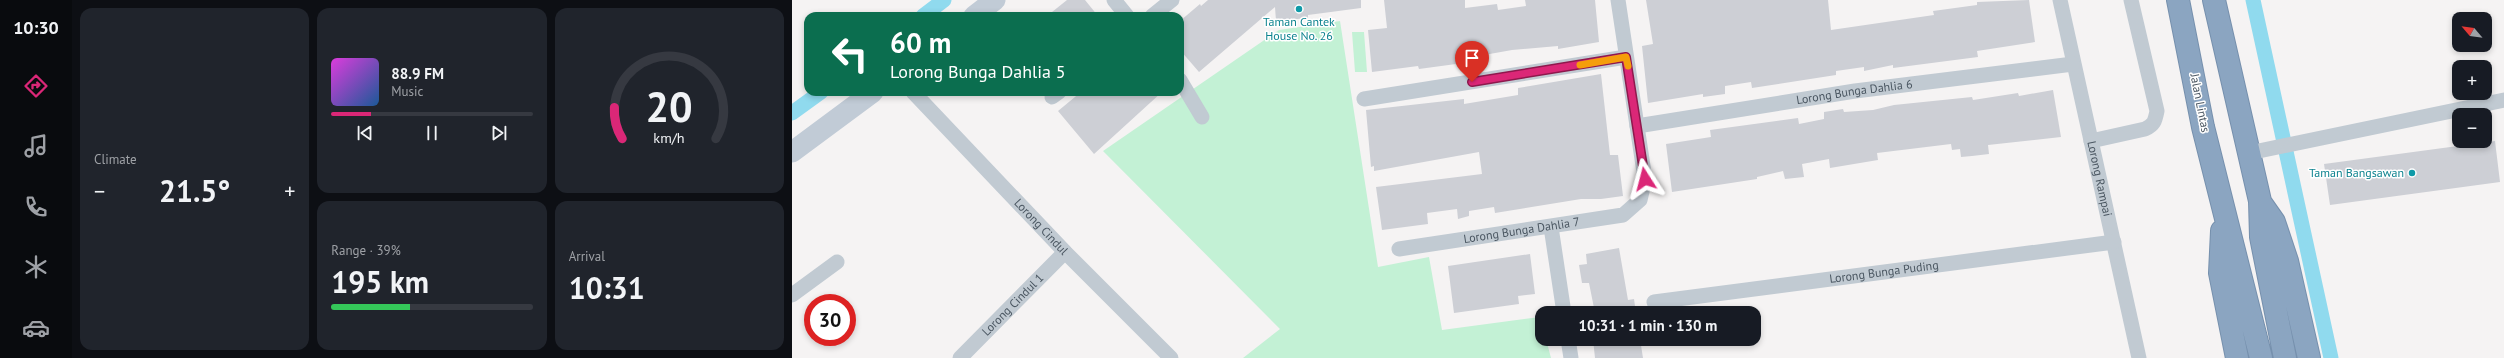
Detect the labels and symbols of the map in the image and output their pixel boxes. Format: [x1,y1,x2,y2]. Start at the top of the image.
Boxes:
marker: Taman Cantek House No. 26 [1294,4,1304,14]
north arrow [2452,12,2492,52]
place label: Taman Cantek House No. 26 [1263,14,1335,43]
pin [1455,41,1489,82]
street label: Jalan Lintas [2187,71,2214,134]
street label: Lorong Bunga Dahlia 6 [1795,76,1913,107]
street label: Lorong Rampai [2084,139,2116,218]
position arrow [1624,158,1666,200]
place label: Taman Bangsawan [2309,165,2404,180]
marker: Taman Bangsawan [2407,168,2417,178]
street label: Lorong Cindul [1011,195,1072,258]
street label: Lorong Bunga Dahlia 7 [1462,214,1581,246]
street label: Lorong Bunga Puding [1829,257,1939,286]
street label: Lorong Cindul 1 [978,270,1046,339]
speed limit sign: 30 [804,294,856,346]

